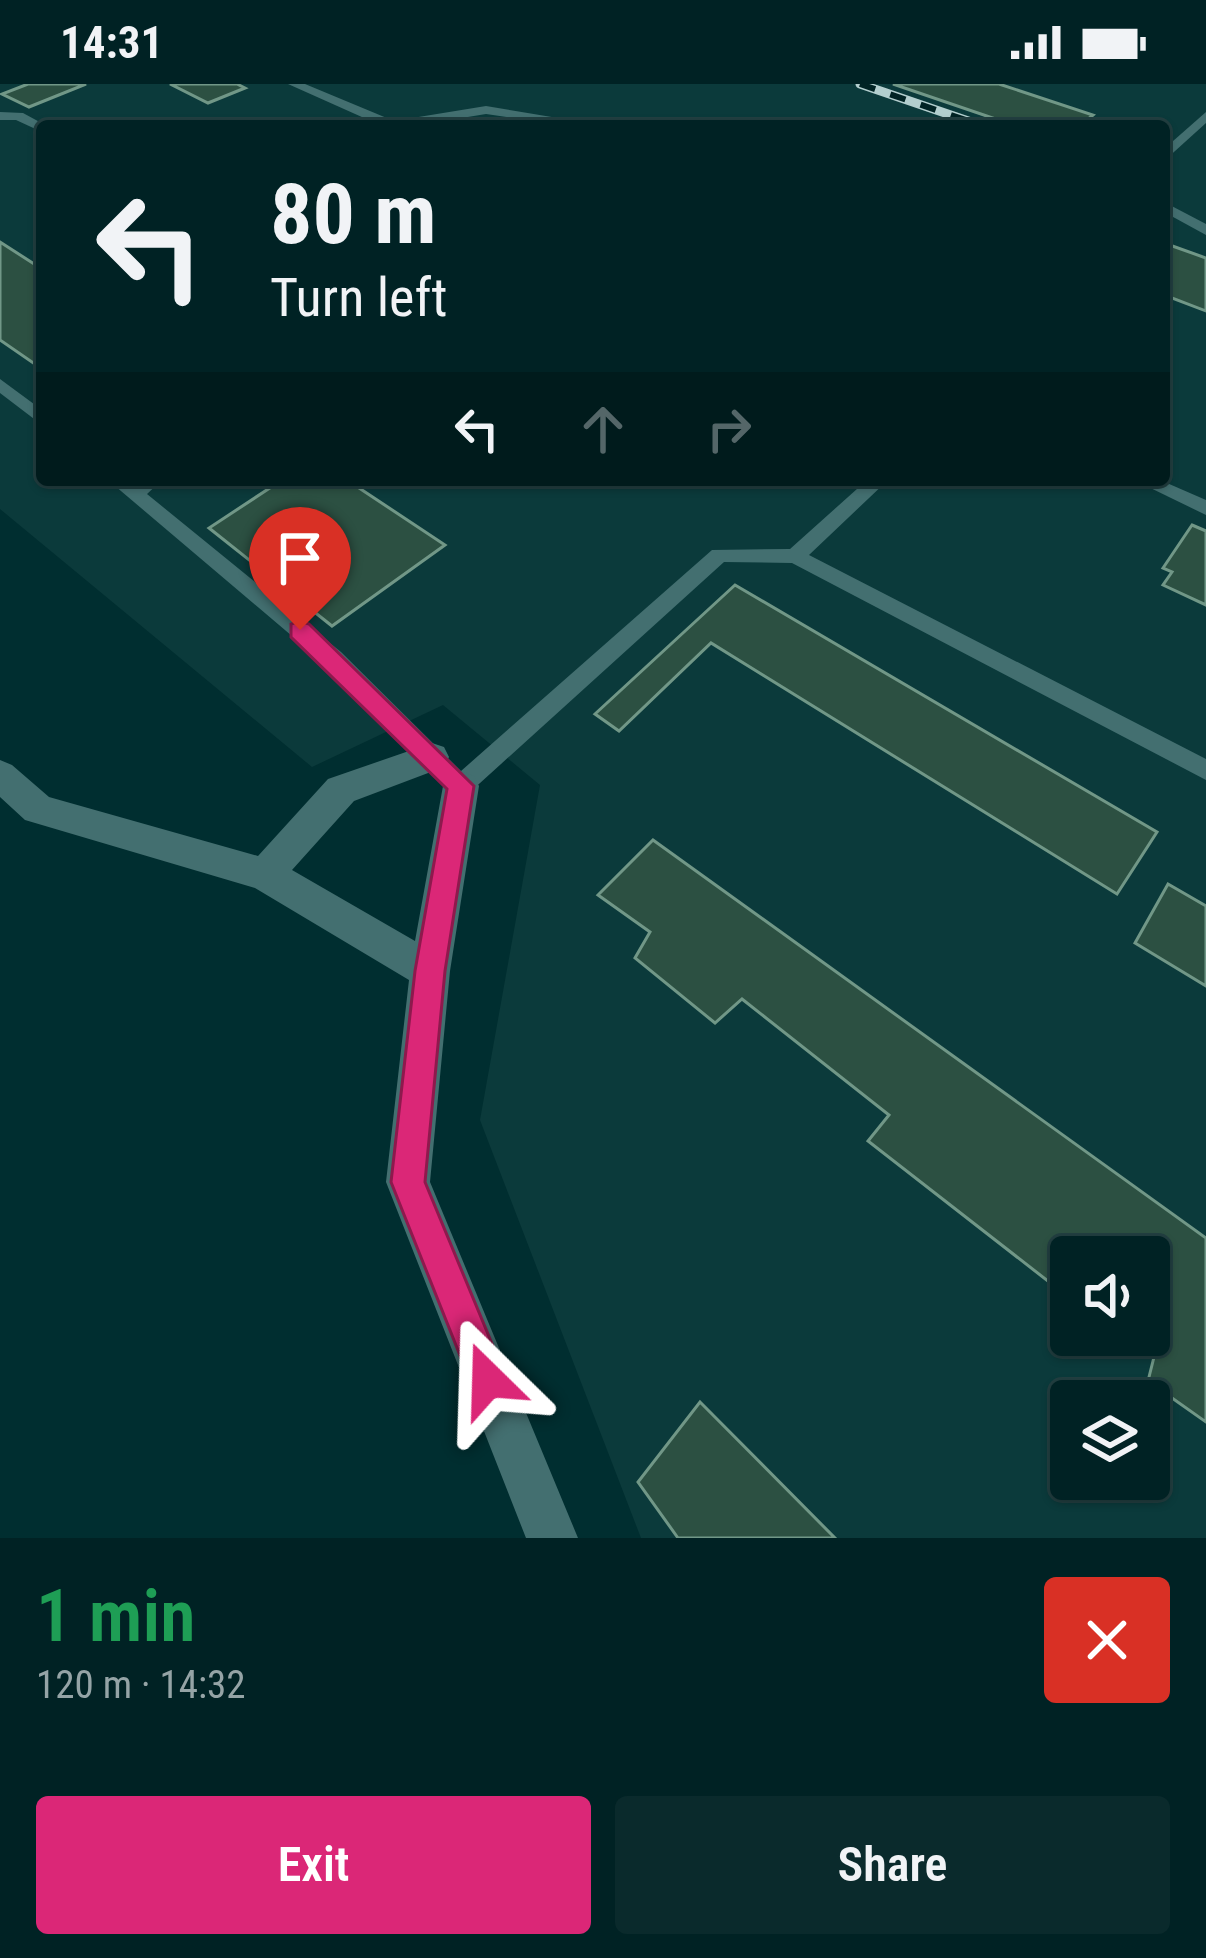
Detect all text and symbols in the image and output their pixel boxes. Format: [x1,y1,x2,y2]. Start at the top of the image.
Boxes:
text: 14:31 [60,16,163,69]
text: 80 m [270,165,437,264]
icon: left [72,168,228,324]
text: Turn left [270,266,447,329]
icon: left [444,396,510,462]
icon: ahead [570,396,636,462]
icon: right [696,396,762,462]
pin [249,507,351,630]
icon: arrive [267,525,333,591]
map controls [1050,1236,1170,1500]
button: sound [1050,1236,1170,1356]
position arrow [425,1317,551,1443]
button: layers [1050,1380,1170,1500]
text: 1 min [36,1574,195,1659]
button: close [1044,1577,1170,1703]
text: 120 m · 14:32 [36,1662,246,1708]
button: Exit [36,1796,591,1934]
button: Share [615,1796,1170,1934]

